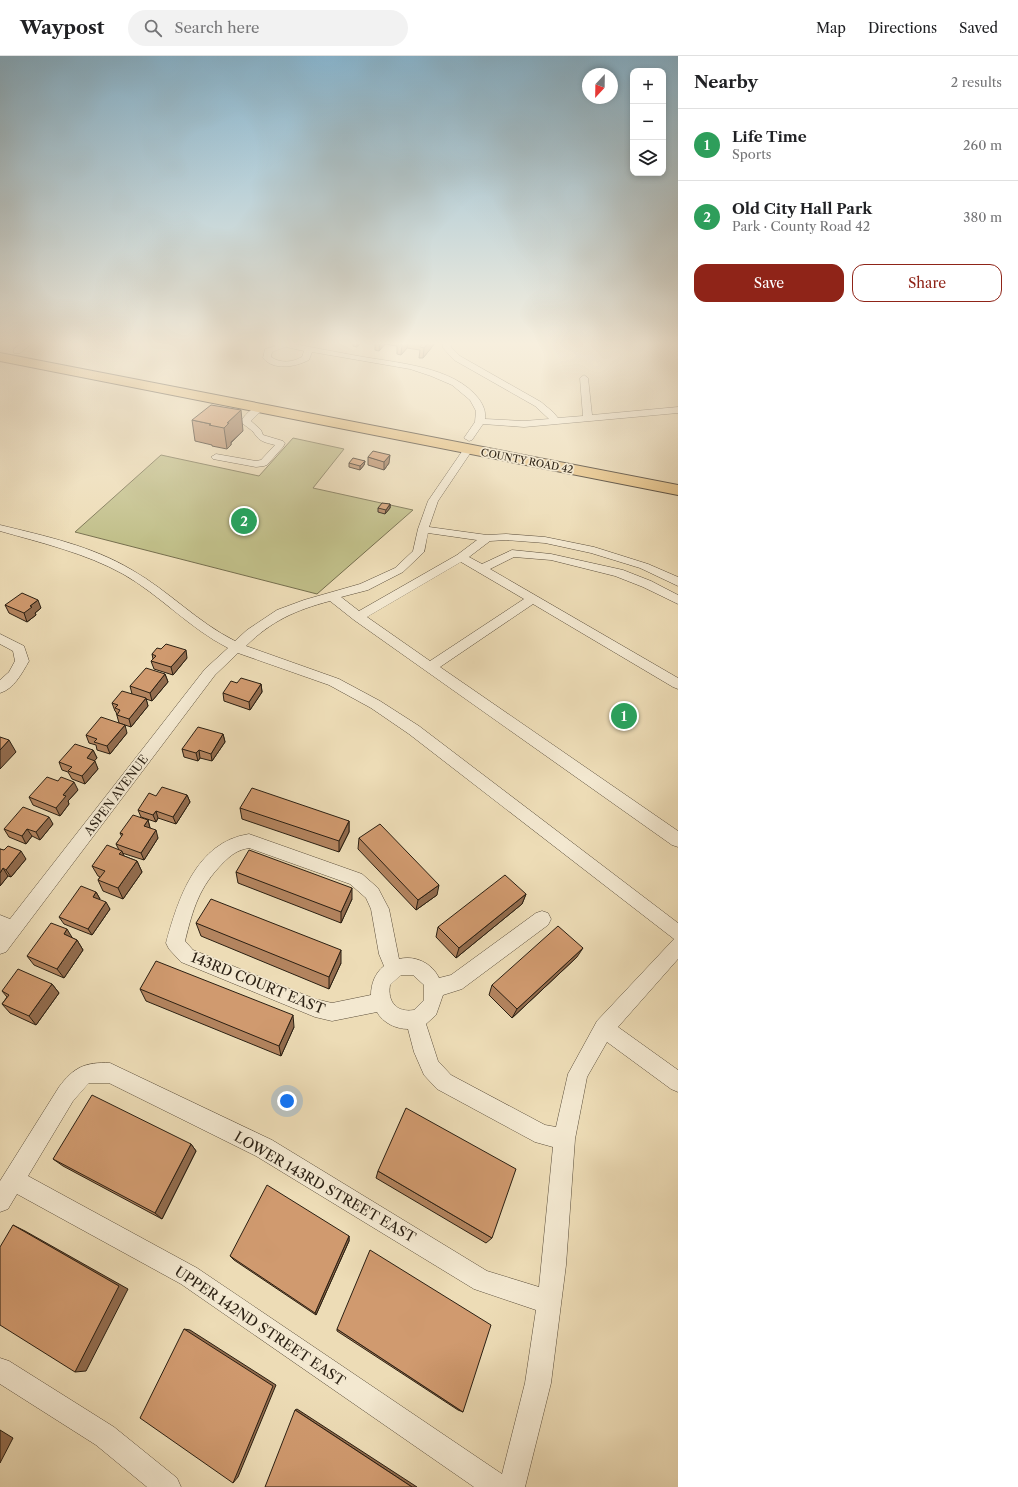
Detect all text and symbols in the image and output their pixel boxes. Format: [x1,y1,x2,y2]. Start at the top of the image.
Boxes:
search box [128,10,408,46]
text: Waypost [20,16,104,39]
icon: search [142,17,164,39]
text: Search here [174,18,259,37]
text: Map [816,19,846,37]
text: Directions [868,19,937,37]
text: Saved [959,19,998,37]
north arrow [582,68,618,104]
map controls [630,68,666,176]
button: + [630,68,666,104]
text: Nearby [694,72,758,92]
text: 2 results [951,74,1002,90]
button: − [630,104,666,140]
text: Life Time [732,127,807,146]
text: 1 [704,137,710,153]
text: 260 m [963,137,1002,153]
button: layers [630,140,666,176]
text: Sports [732,146,771,162]
text: Old City Hall Park [732,199,872,218]
text: 2 [703,209,711,225]
text: 380 m [963,209,1002,225]
text: Park · County Road 42 [732,218,870,234]
button: Save [694,264,844,302]
button: Share [852,264,1002,302]
street label: COUNTY ROAD 42 [480,446,574,476]
pin: 2 [231,506,257,536]
pin: 1 [611,701,637,731]
street label: ASPEN AVENUE [80,752,151,839]
street label: 143RD COURT EAST [188,948,328,1018]
your location [277,1091,297,1111]
street label: LOWER 143RD STREET EAST [231,1127,420,1247]
street label: UPPER 142ND STREET EAST [171,1262,349,1390]

